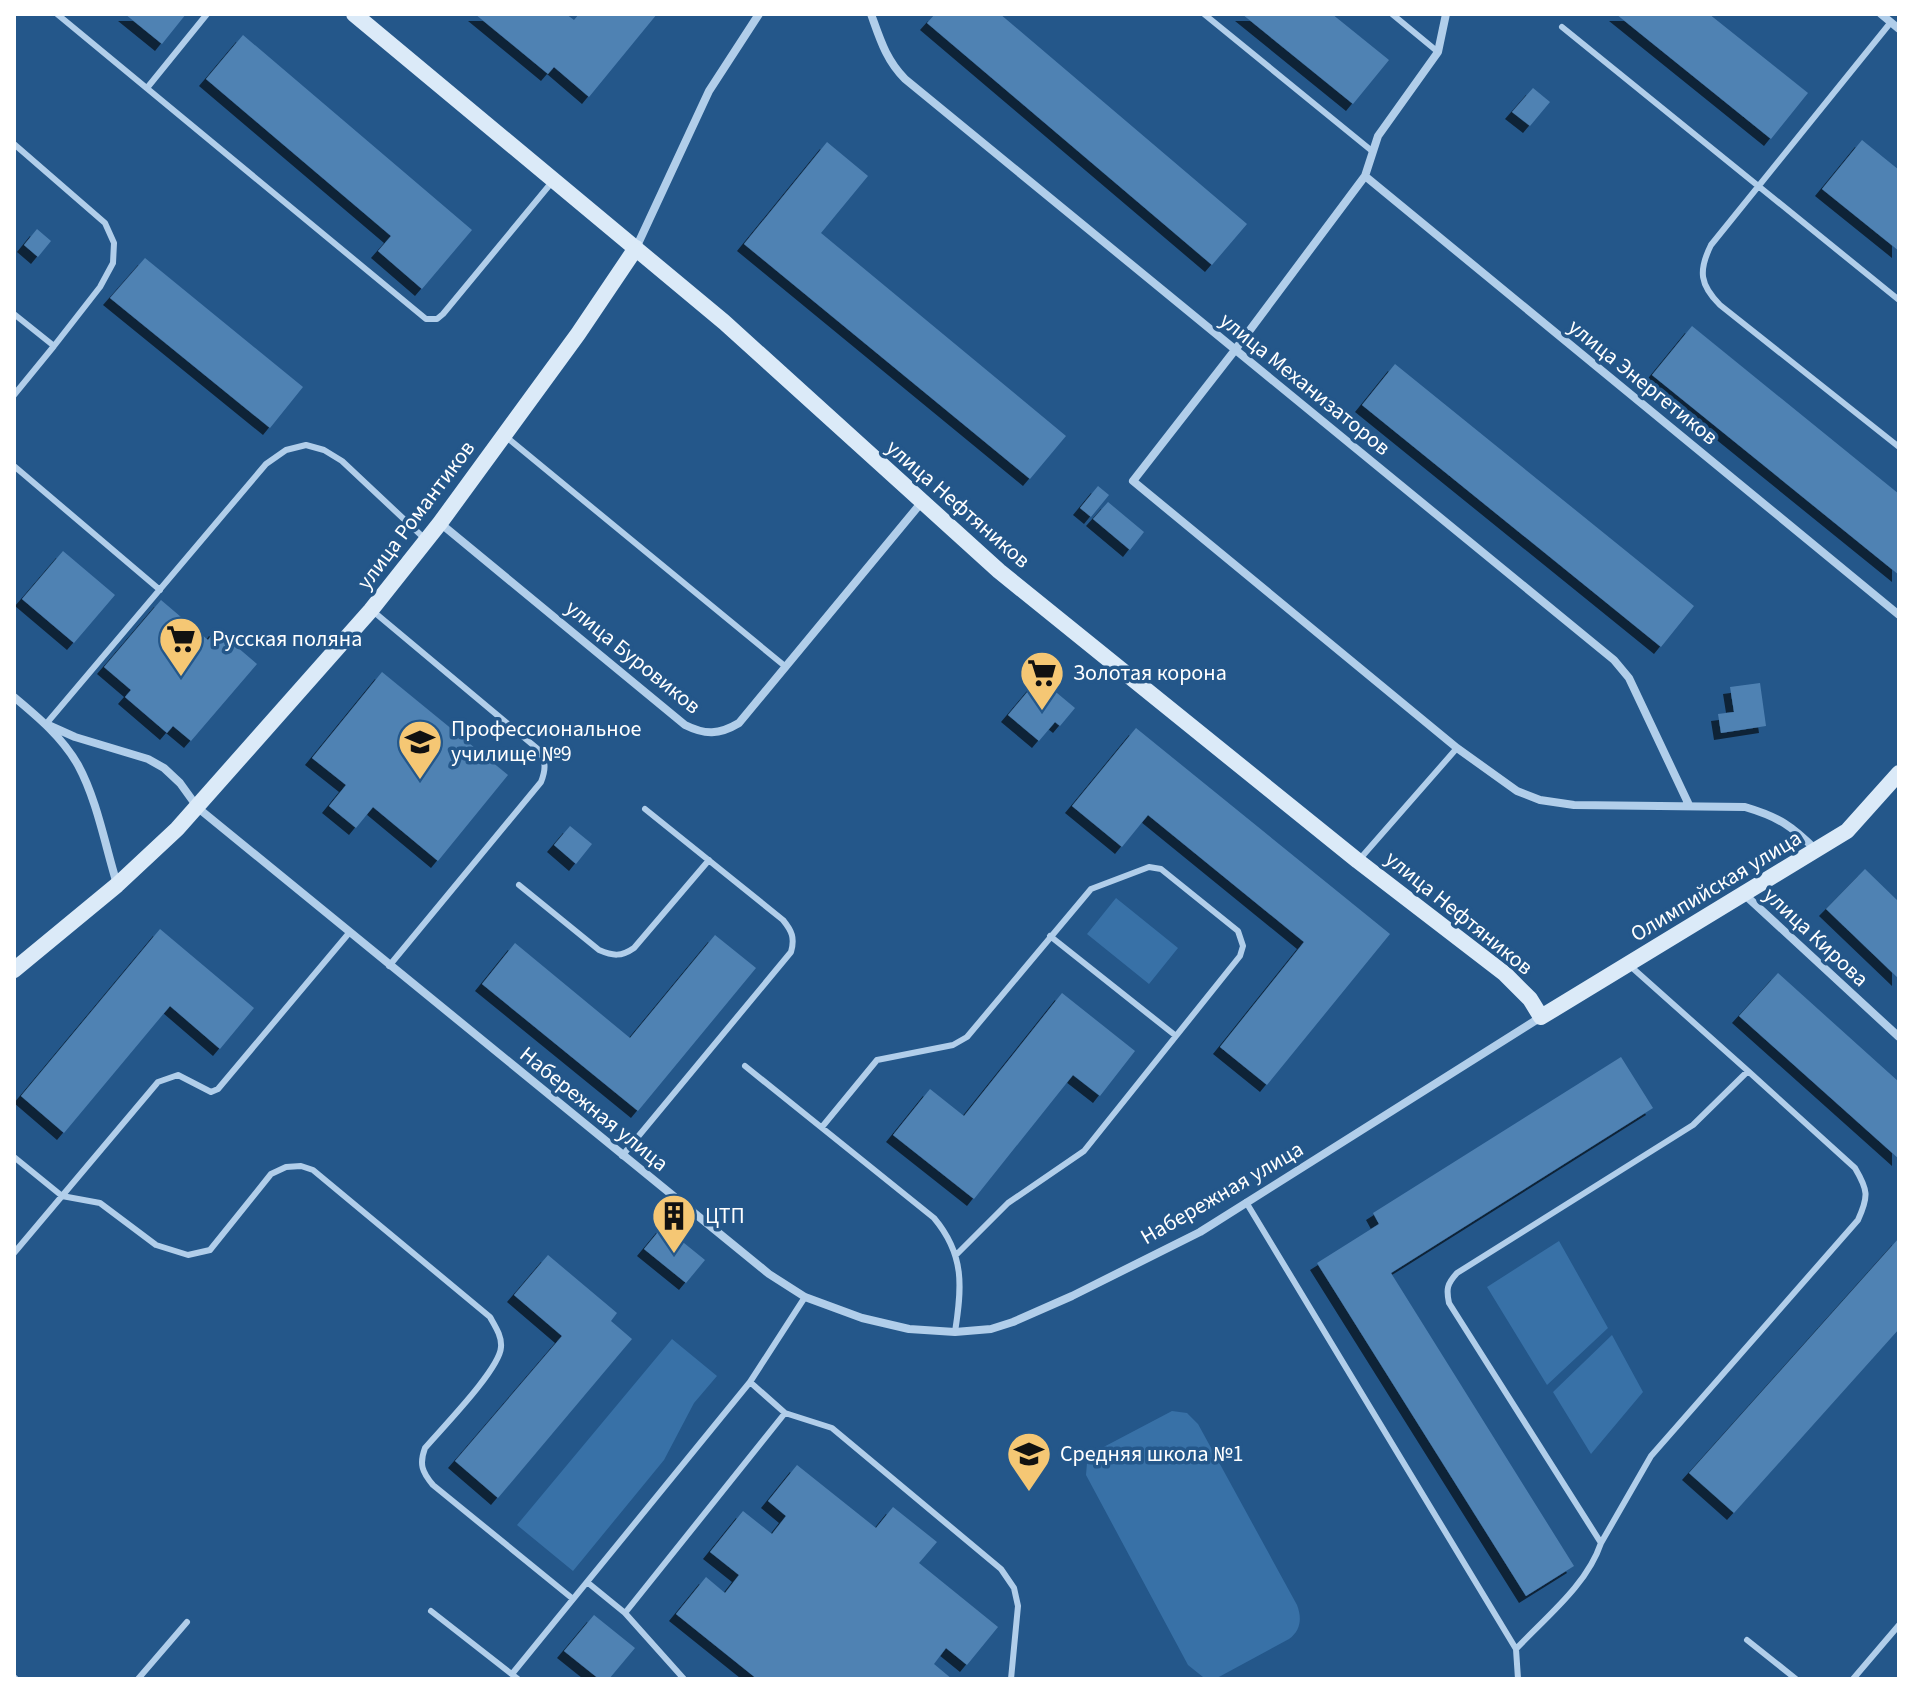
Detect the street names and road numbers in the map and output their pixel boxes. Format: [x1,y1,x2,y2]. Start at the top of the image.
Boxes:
street label: улица Механизаторов [1212,305,1398,463]
street label: улица Энергетиков [1561,311,1725,453]
street label: улица Нефтяников [879,432,1037,576]
street label: улица Романтиков [349,434,483,596]
street label: улица Буровиков [558,592,708,722]
street label: Олимпийская улица [1624,822,1808,950]
street label: улица Нефтяников [1378,843,1540,983]
street label: улица Кирова [1756,880,1876,994]
street label: Набережная улица [513,1039,675,1179]
street label: Набережная улица [1135,1133,1309,1253]

